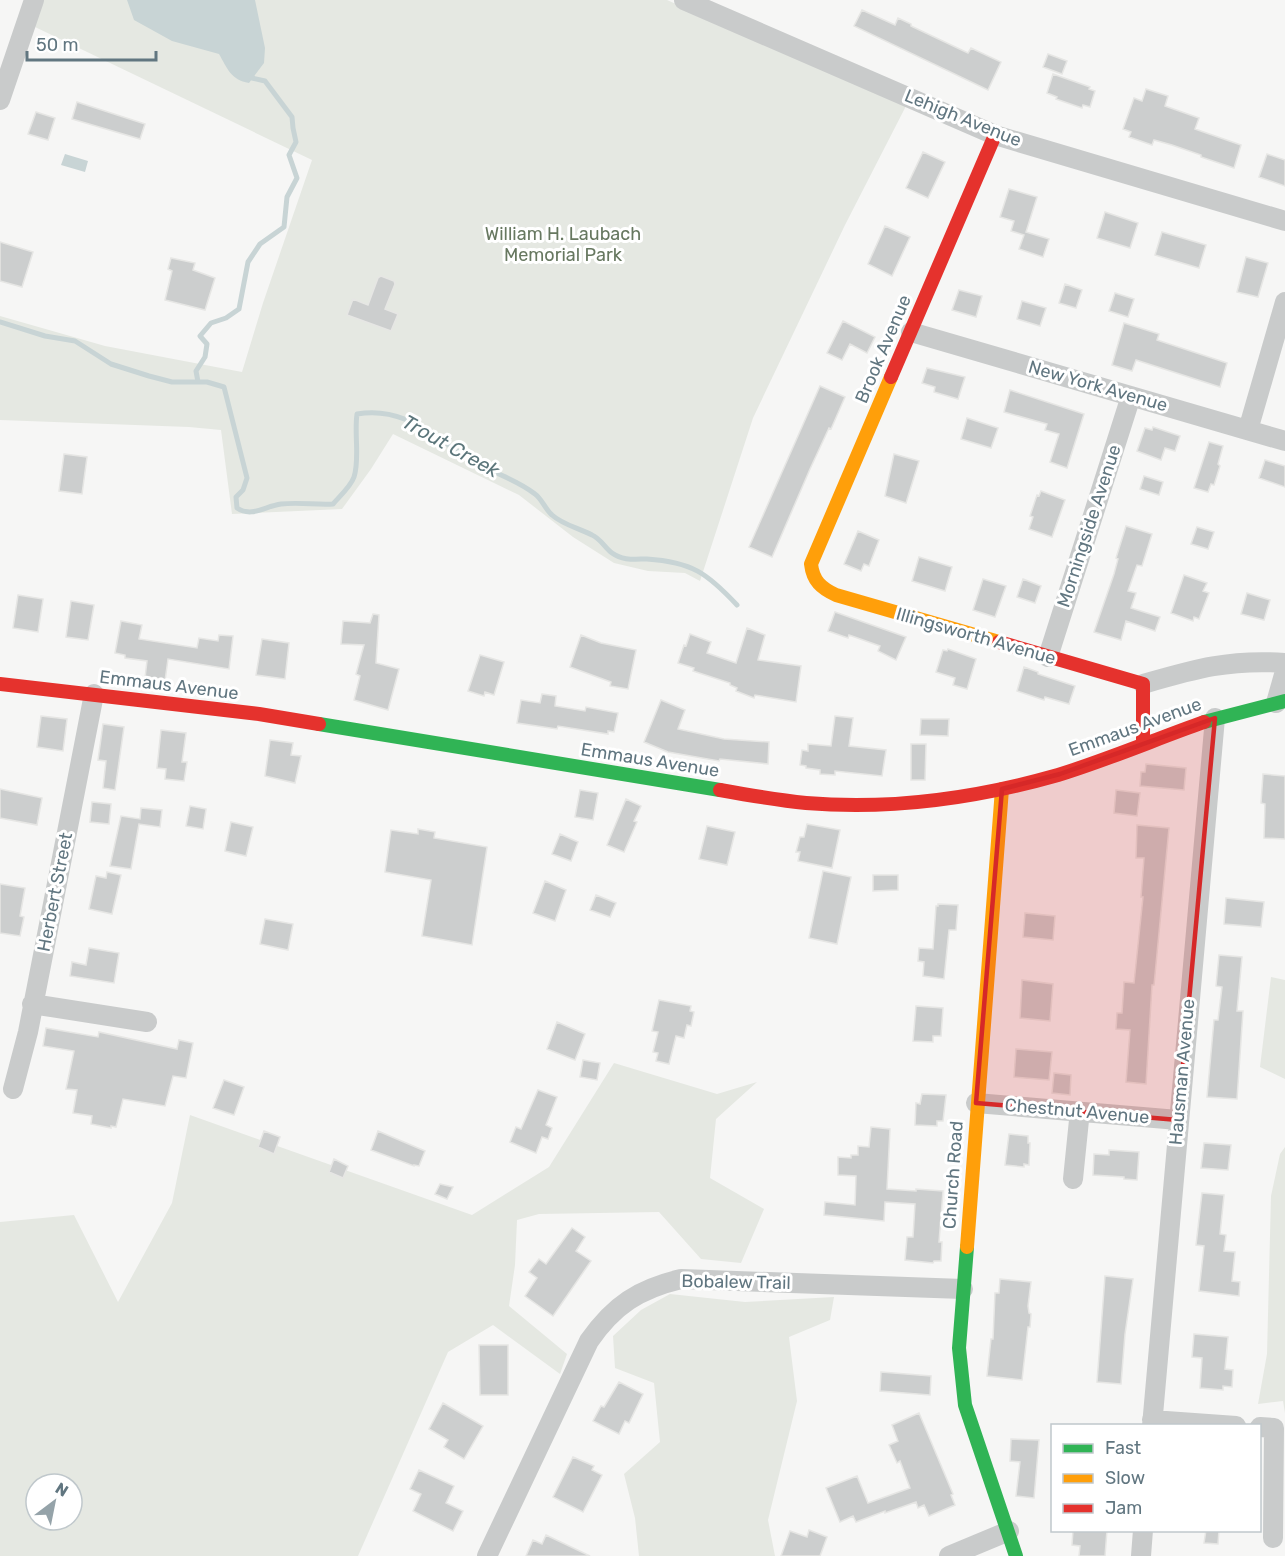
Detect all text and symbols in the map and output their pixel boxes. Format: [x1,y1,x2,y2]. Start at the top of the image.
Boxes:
scale bar [27,24,156,62]
text: 50 m [36,34,79,56]
street label: Lehigh Avenue [901,85,1025,151]
park label: William H. Laubach Memorial Park [485,223,641,266]
street label: Brook Avenue [850,292,916,406]
street label: New York Avenue [1026,356,1170,416]
water label: Trout Creek [398,409,504,483]
street label: Morningside Avenue [1052,442,1126,610]
street label: Illingsworth Avenue [894,603,1058,669]
street label: Emmaus Avenue [98,666,240,704]
street label: Emmaus Avenue [1066,693,1204,761]
street label: Emmaus Avenue [579,738,721,782]
street label: Herbert Street [33,831,77,953]
street label: Hausman Avenue [1165,998,1199,1146]
street label: Chestnut Avenue [1004,1094,1150,1128]
street label: Church Road [938,1120,968,1230]
street label: Bobalew Trail [681,1270,791,1294]
legend [1051,1424,1261,1532]
text: Fast [1105,1437,1141,1459]
text: Slow [1105,1467,1145,1489]
north arrow [24,1472,84,1532]
text: N [52,1479,72,1501]
text: Jam [1105,1497,1142,1519]

